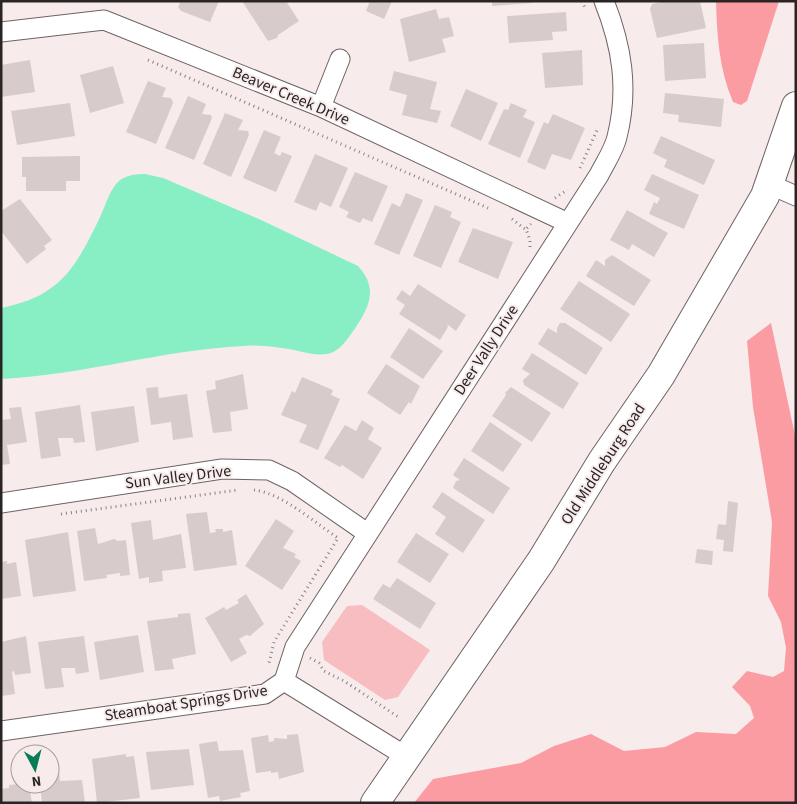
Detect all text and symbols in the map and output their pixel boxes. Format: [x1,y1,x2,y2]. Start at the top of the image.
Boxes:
street label: Beaver Creek Drive [229,61,353,131]
street label: Deer Vally Drive [448,300,524,400]
street label: Old Middleburg Road [555,399,651,529]
street label: Sun Valley Drive [124,460,232,494]
street label: Steamboat Springs Drive [103,679,269,727]
north arrow [10,744,60,794]
text: N [31,770,42,791]

